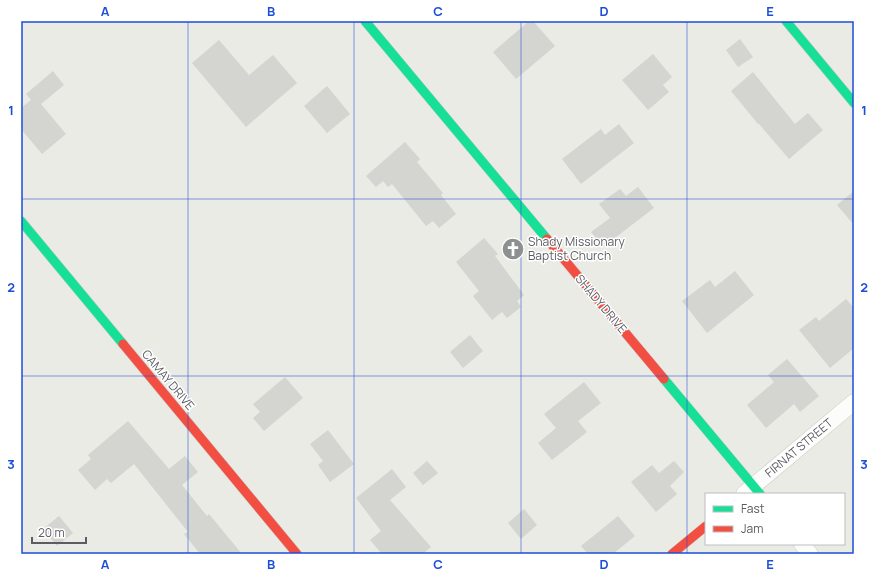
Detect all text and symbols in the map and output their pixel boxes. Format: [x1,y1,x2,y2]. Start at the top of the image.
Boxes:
text: A [101,2,110,20]
text: B [267,2,275,20]
text: C [433,2,443,20]
text: D [599,2,609,20]
text: E [766,2,774,20]
text: 1 [8,101,14,119]
text: 1 [861,101,867,119]
place label: Shady Missionary Baptist Church [528,233,625,264]
church icon: Shady Missionary Baptist Church [500,236,526,262]
street label: SHADY DRIVE [572,271,631,337]
text: 2 [7,278,15,296]
text: 2 [860,278,868,296]
street label: CAMAY DRIVE [138,346,199,414]
street label: FIRNAT STREET [761,414,837,481]
text: 3 [7,455,15,473]
text: 3 [860,455,868,473]
legend [705,493,845,545]
text: Fast [741,500,765,517]
scale bar [32,519,86,545]
text: Jam [741,520,763,537]
text: 20 m [38,524,65,541]
text: A [101,555,110,573]
text: B [267,555,275,573]
text: C [433,555,443,573]
text: D [599,555,609,573]
text: E [766,555,774,573]

